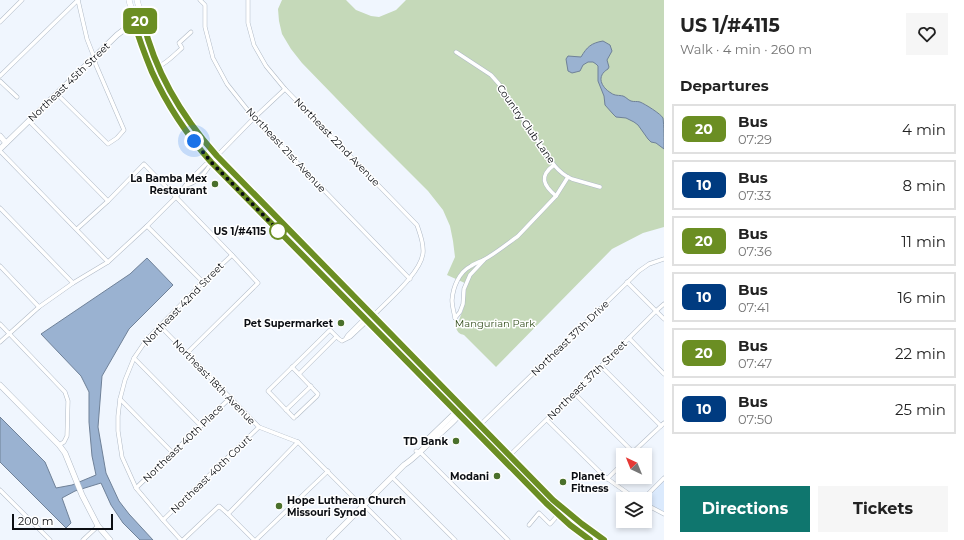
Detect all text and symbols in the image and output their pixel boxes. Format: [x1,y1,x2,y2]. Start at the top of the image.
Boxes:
line badge: 20 [122,8,158,34]
text: 20 [131,12,149,30]
button: heart [906,13,948,55]
text: US 1/#4115 [680,14,780,37]
street label: Northeast 45th Street [25,40,113,124]
text: Walk · 4 min · 260 m [680,41,812,57]
text: Departures [680,76,769,95]
street label: Country Club Lane [494,82,558,166]
street label: Northeast 22nd Avenue [291,95,383,189]
street label: Northeast 21st Avenue [243,105,329,195]
text: Bus [738,112,768,131]
text: 20 [695,120,713,138]
text: 4 min [902,120,946,139]
your location [184,131,204,151]
text: 07:29 [738,131,772,147]
text: Bus [738,168,768,187]
place label: La Bamba Mex Restaurant [130,172,208,197]
text: 10 [697,176,712,194]
text: 8 min [902,176,946,195]
marker: La Bamba Mex Restaurant [210,179,220,189]
text: 07:33 [738,187,771,203]
marker: US 1/#4115 [269,222,287,240]
text: Bus [738,224,768,243]
place label: US 1/#4115 [213,225,266,238]
text: 20 [695,232,713,250]
text: 11 min [901,232,946,251]
text: 07:36 [738,243,772,259]
street label: Northeast 42nd Street [140,259,226,349]
text: Bus [738,280,768,299]
text: 10 [697,288,712,306]
text: 16 min [897,288,946,307]
street label: Northeast 37th Drive [528,297,612,379]
text: 07:41 [738,299,770,315]
place label: Pet Supermarket [244,317,334,330]
park label: Mangurian Park [455,317,535,330]
marker: Pet Supermarket [336,318,346,328]
text: Bus [738,336,768,355]
street label: Northeast 18th Avenue [170,337,258,427]
street label: Northeast 37th Street [544,337,630,423]
text: 20 [695,344,713,362]
text: 22 min [895,344,946,363]
text: 07:47 [738,355,772,371]
text: Bus [738,392,768,411]
text: 10 [697,400,712,418]
text: 25 min [895,400,946,419]
street label: Northeast 40th Place [140,401,226,485]
text: 07:50 [738,411,773,427]
street label: Northeast 40th Court [168,432,254,516]
place label: TD Bank [403,435,448,448]
marker: TD Bank [451,436,461,446]
north arrow [616,448,652,484]
map controls [616,448,652,528]
place label: Modani [450,470,489,483]
place label: Planet Fitness [571,470,609,495]
marker: Modani [492,471,502,481]
marker: Planet Fitness [558,477,568,487]
button: Directions [680,486,810,532]
button: Tickets [818,486,948,532]
button: layers [616,492,652,528]
place label: Hope Lutheran Church Missouri Synod [287,494,406,519]
marker: Hope Lutheran Church Missouri Synod [274,501,284,511]
scale bar [12,512,113,531]
text: 200 m [18,514,53,528]

